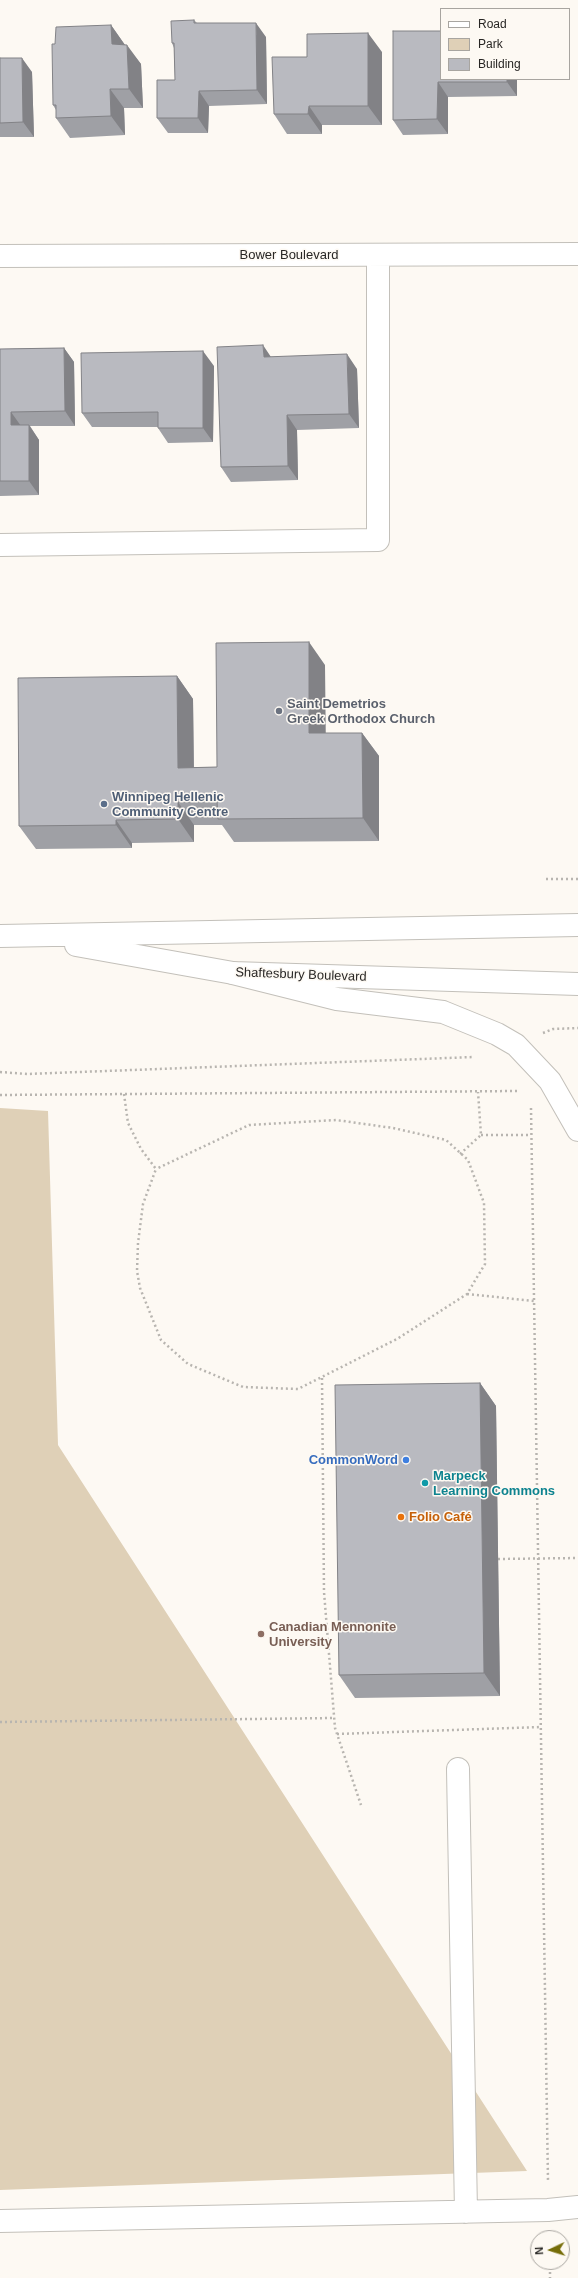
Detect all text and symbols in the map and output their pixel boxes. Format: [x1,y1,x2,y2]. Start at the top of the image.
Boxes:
legend [440,8,570,80]
text: Road [478,17,507,31]
text: Park [478,37,503,51]
text: Building [478,57,521,71]
street label: Bower Boulevard [240,247,338,263]
place label: Saint Demetrios Greek Orthodox Church [287,696,435,727]
marker: Saint Demetrios Greek Orthodox Church [274,706,284,716]
place label: Winnipeg Hellenic Community Centre [112,789,228,820]
marker: Winnipeg Hellenic Community Centre [99,799,109,809]
street label: Shaftesbury Boulevard [235,965,367,985]
place label: CommonWord [309,1452,398,1468]
marker: CommonWord [401,1455,411,1465]
place label: Marpeck Learning Commons [433,1468,555,1499]
marker: Marpeck Learning Commons [420,1478,430,1488]
place label: Folio Café [409,1509,472,1525]
marker: Folio Café [396,1512,406,1522]
place label: Canadian Mennonite University [269,1619,396,1650]
marker: Canadian Mennonite University [256,1629,266,1639]
north arrow [530,2230,570,2270]
text: N [533,2246,545,2255]

